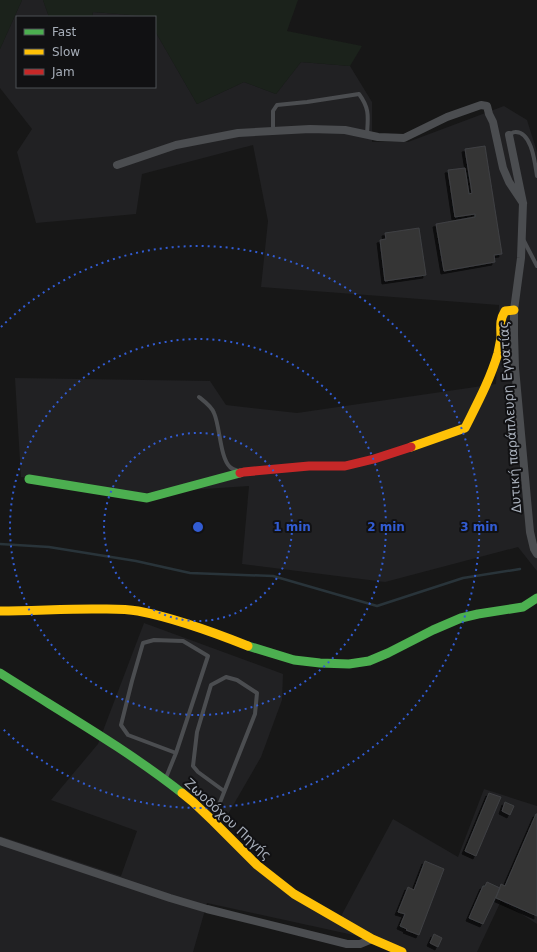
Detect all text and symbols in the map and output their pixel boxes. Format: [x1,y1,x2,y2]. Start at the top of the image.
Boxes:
legend [16,16,156,88]
text: Fast [52,25,76,39]
text: Slow [52,45,80,59]
text: Jam [51,65,75,79]
street label: Δυτική παράπλευρη Εγνατίας [496,320,524,514]
centre of rings [191,520,205,534]
text: 1 min [273,520,311,534]
text: 2 min [367,520,405,534]
text: 3 min [460,520,498,534]
street label: Ζωοδόχου Πηγής [182,775,274,863]

